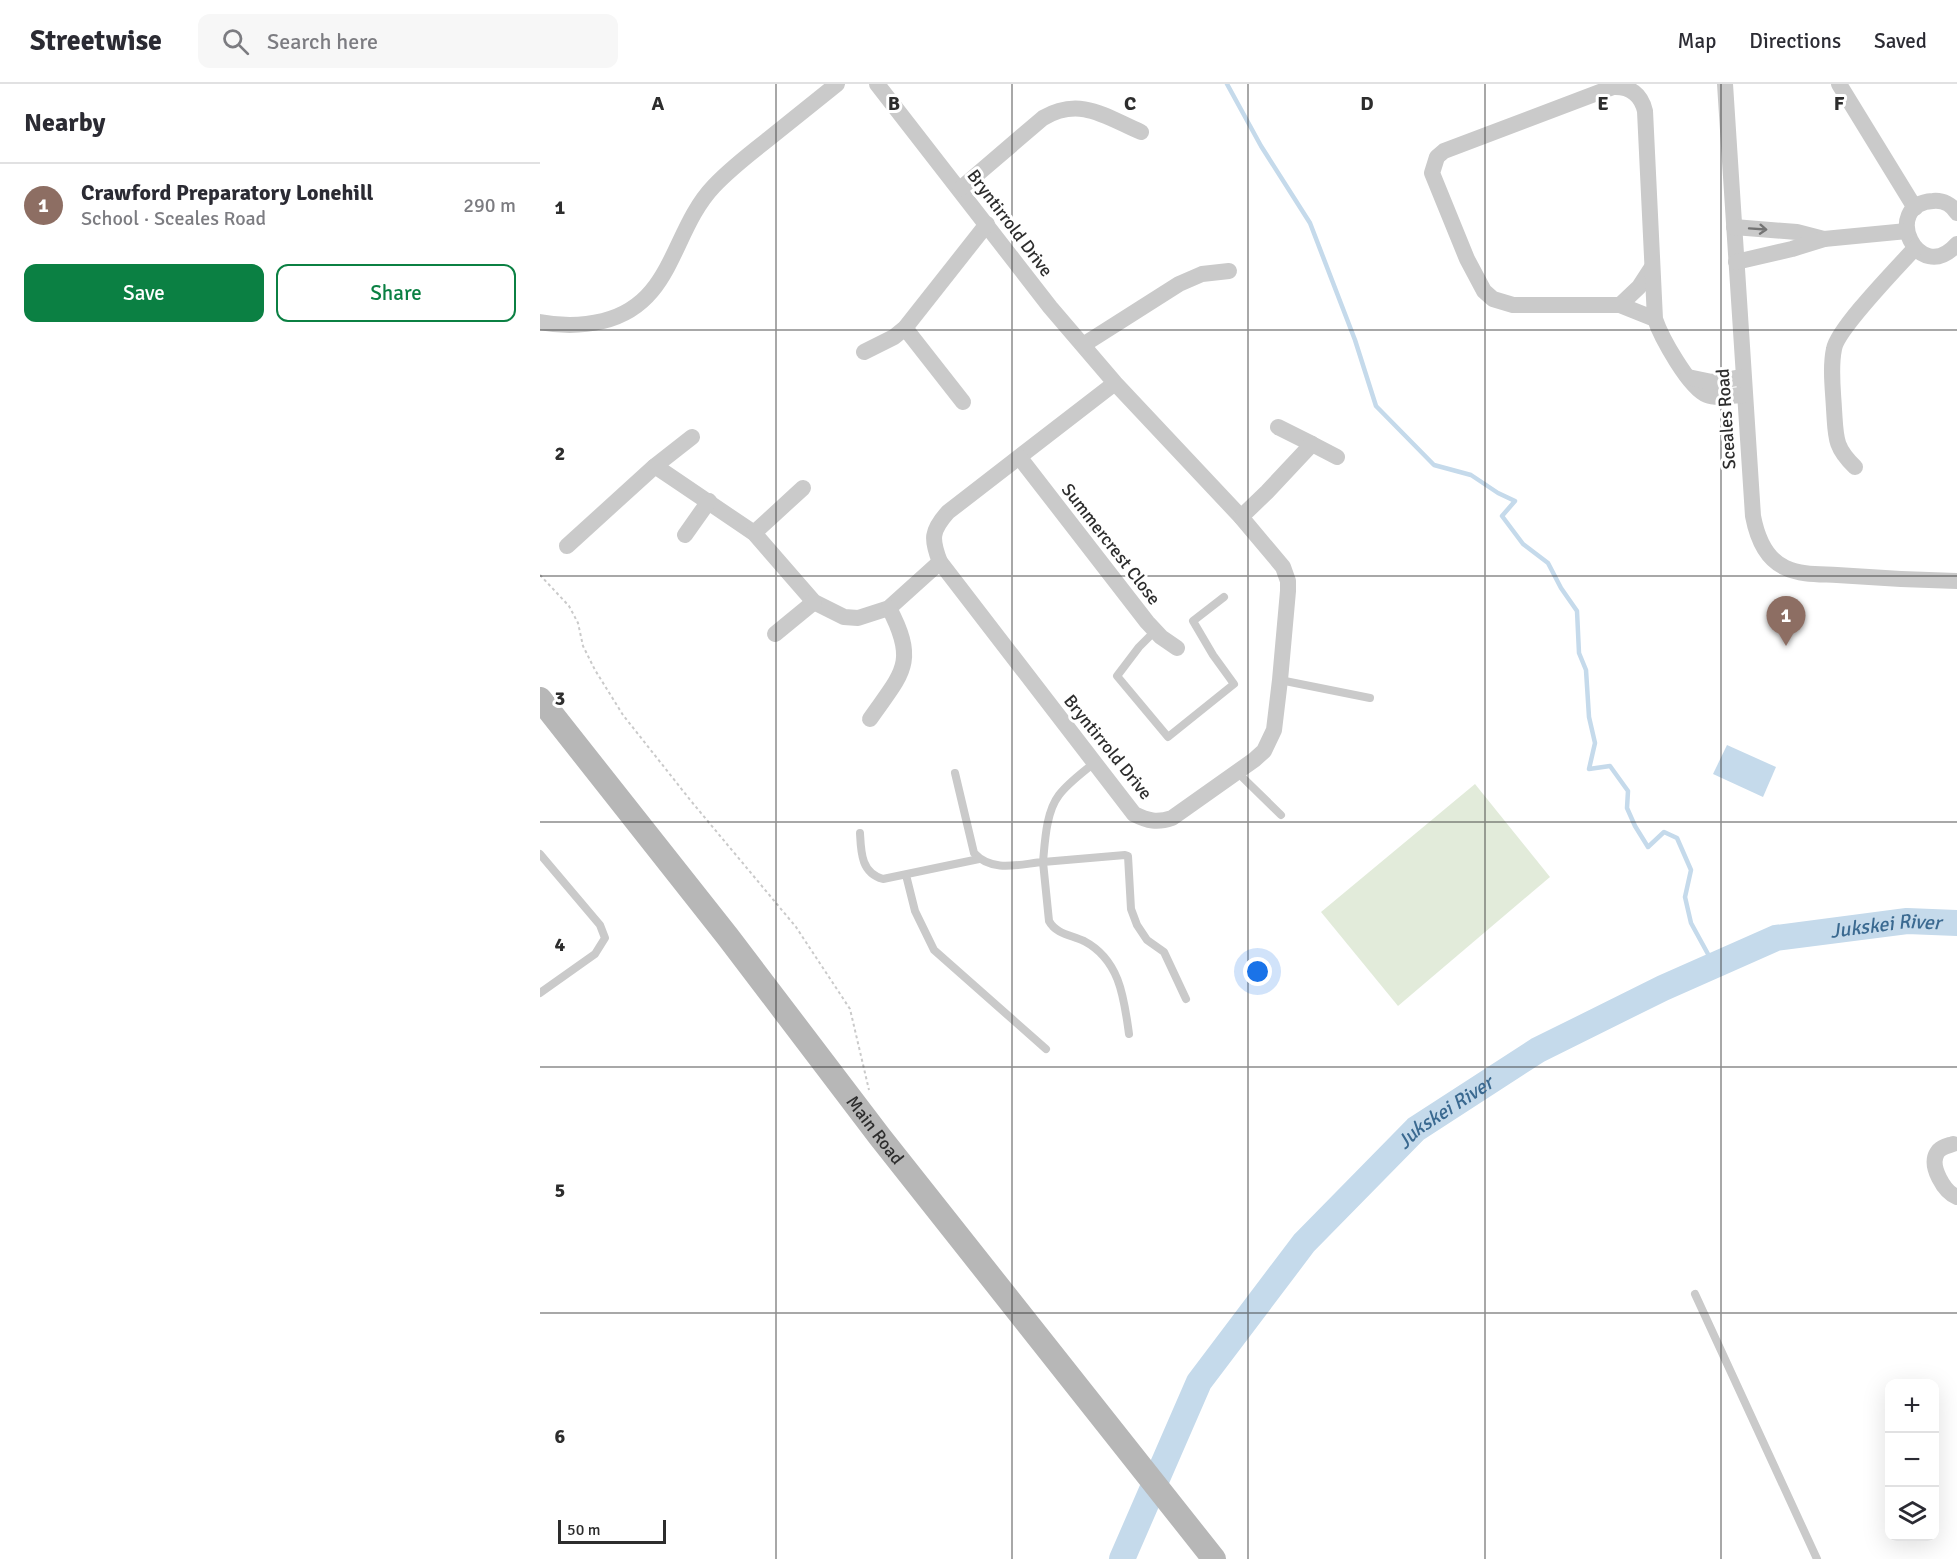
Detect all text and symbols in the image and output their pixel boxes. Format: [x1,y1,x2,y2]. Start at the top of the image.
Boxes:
search box [198,14,618,68]
text: Streetwise [30,24,162,58]
icon: search [219,25,252,58]
text: Search here [267,28,378,55]
text: Map [1678,28,1716,54]
text: Directions [1749,28,1841,54]
text: Saved [1874,28,1927,54]
text: A [652,91,665,116]
text: B [888,91,900,116]
text: C [1124,91,1136,116]
text: D [1360,91,1374,116]
text: E [1597,91,1609,116]
text: F [1834,91,1845,116]
text: Nearby [24,107,105,139]
street label: Bryntirrold Drive [963,165,1057,281]
text: Crawford Preparatory Lonehill [81,179,373,206]
text: 1 [38,193,49,218]
text: 290 m [463,193,516,218]
text: 1 [555,195,566,220]
text: School · Sceales Road [81,206,266,231]
one-way arrow [1748,224,1768,235]
button: Save [24,264,264,322]
button: Share [276,264,516,322]
street label: Sceales Road [1712,368,1740,470]
text: 2 [555,441,565,466]
street label: Summercrest Close [1057,479,1165,609]
pin: 1 [1766,596,1806,646]
text: 3 [555,686,565,711]
street label: Bryntirrold Drive [1059,690,1157,804]
water label: Jukskei River [1829,908,1944,944]
text: 4 [555,932,566,957]
your location [1243,957,1272,986]
water label: Jukskei River [1391,1069,1500,1154]
street label: Main Road [842,1091,908,1169]
text: 5 [555,1178,565,1203]
map controls [1885,1379,1939,1541]
button: + [1885,1379,1939,1433]
text: 6 [555,1424,566,1449]
button: − [1885,1433,1939,1487]
button: layers [1885,1487,1939,1541]
scale bar [558,1517,666,1544]
text: 50 m [567,1520,601,1540]

